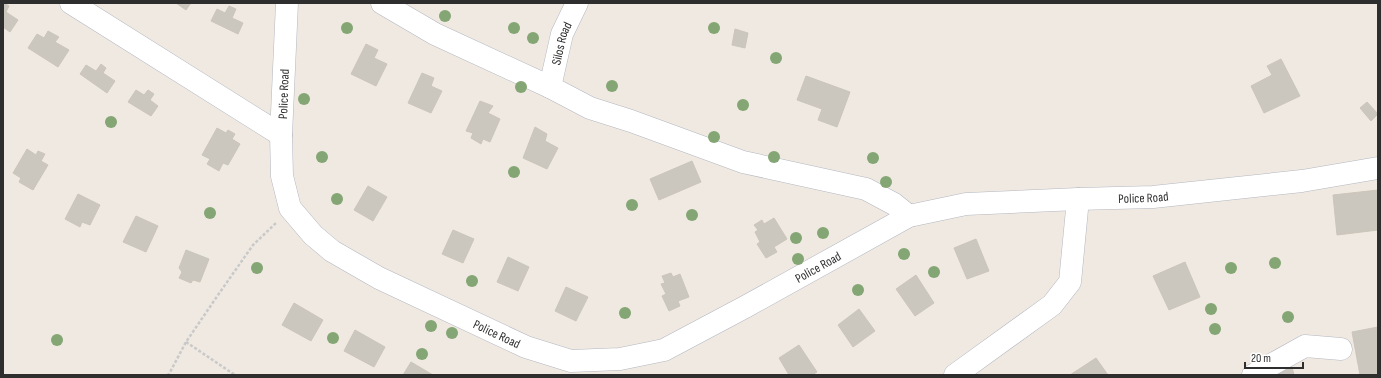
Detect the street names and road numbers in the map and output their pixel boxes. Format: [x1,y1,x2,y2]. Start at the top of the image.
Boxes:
street label: Silos Road [548,19,576,67]
street label: Police Road [275,69,293,119]
street label: Police Road [1118,188,1169,207]
street label: Police Road [792,248,844,287]
street label: Police Road [470,316,523,352]

